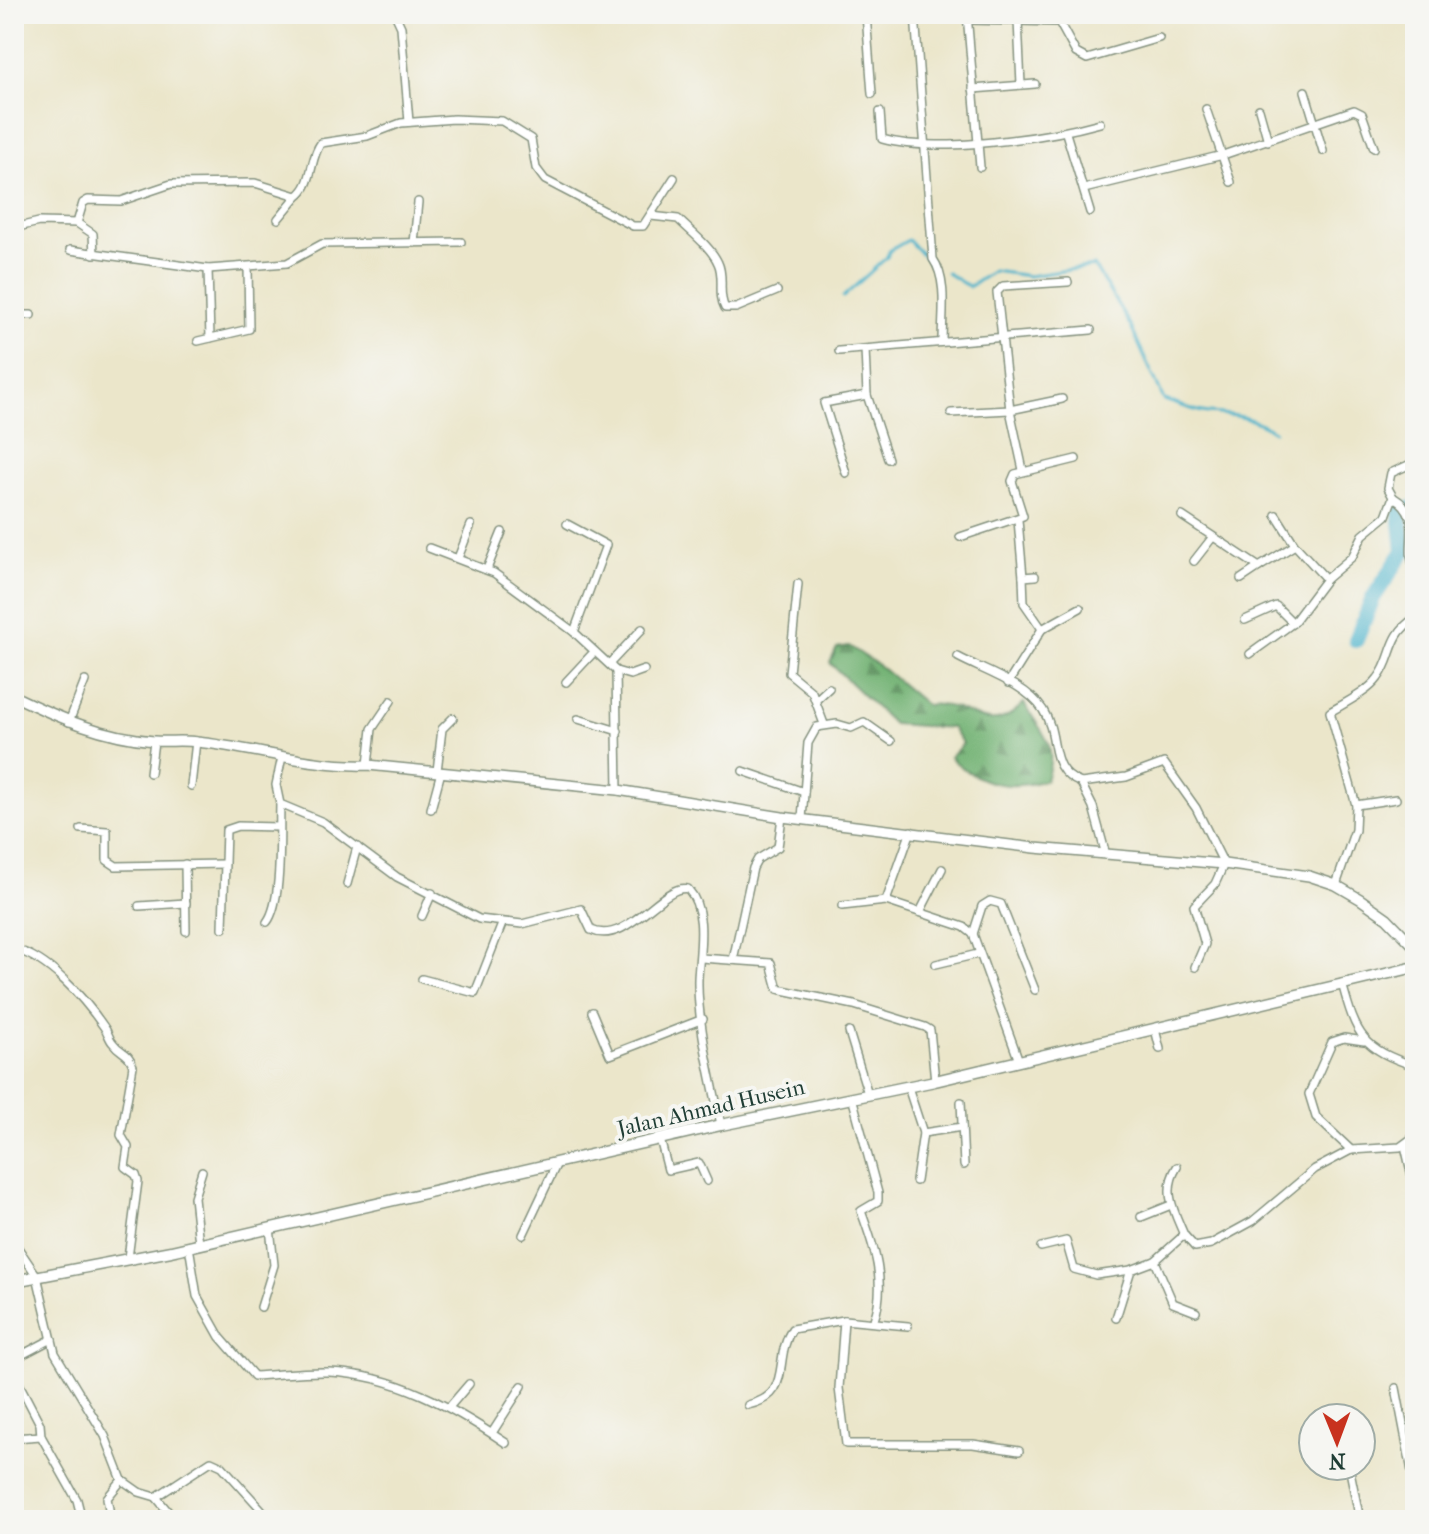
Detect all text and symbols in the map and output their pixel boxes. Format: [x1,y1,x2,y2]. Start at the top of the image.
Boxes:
street label: Jalan Ahmad Husein [613,1074,807,1143]
north arrow [1297,1402,1377,1482]
text: N [1328,1448,1346,1474]

